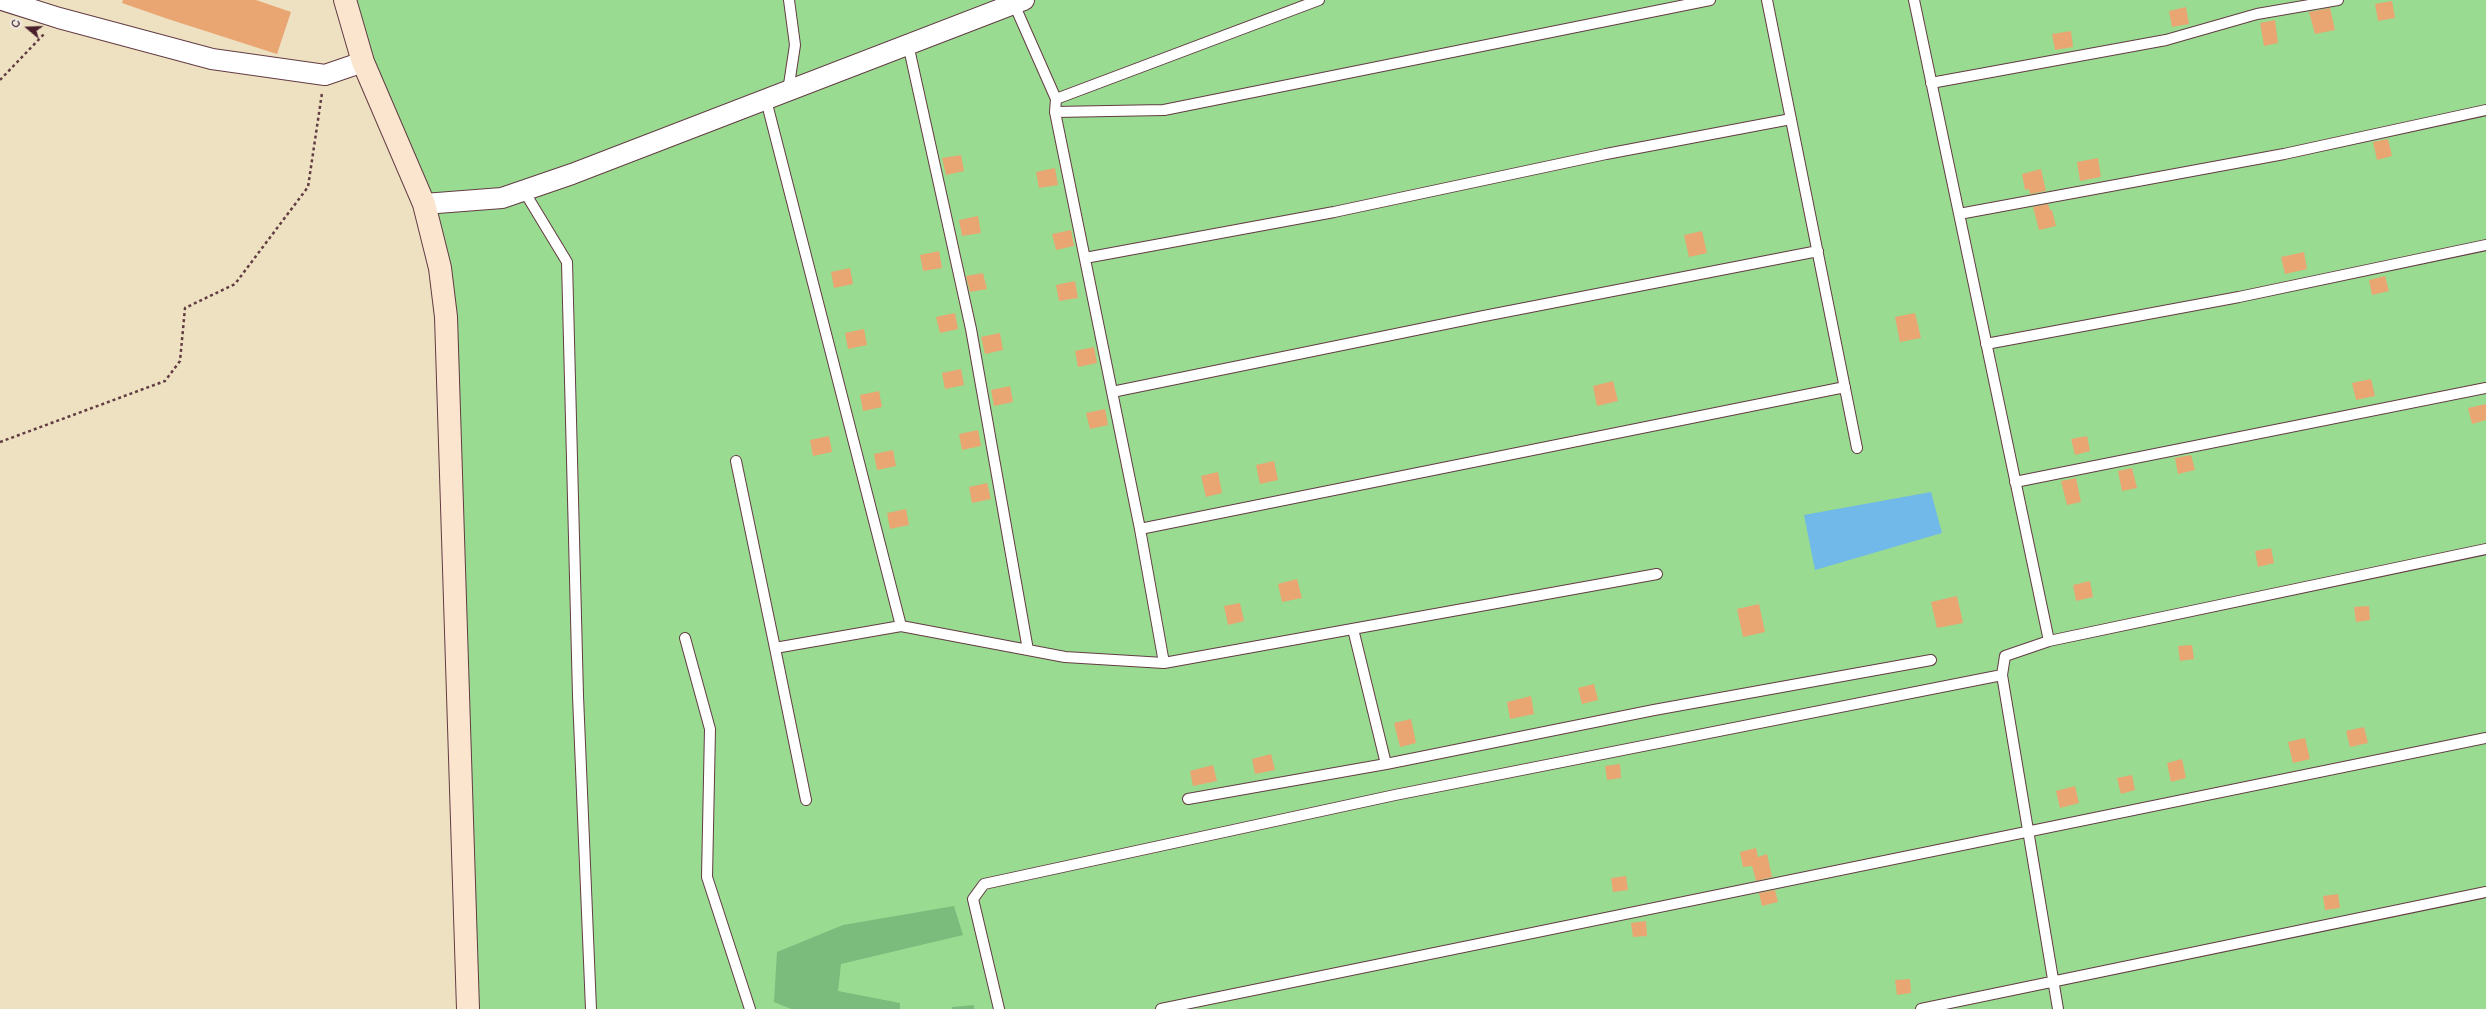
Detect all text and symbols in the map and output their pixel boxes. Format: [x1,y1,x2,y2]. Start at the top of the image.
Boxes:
north arrow [8,8,48,48]
text: С [9,18,24,30]

